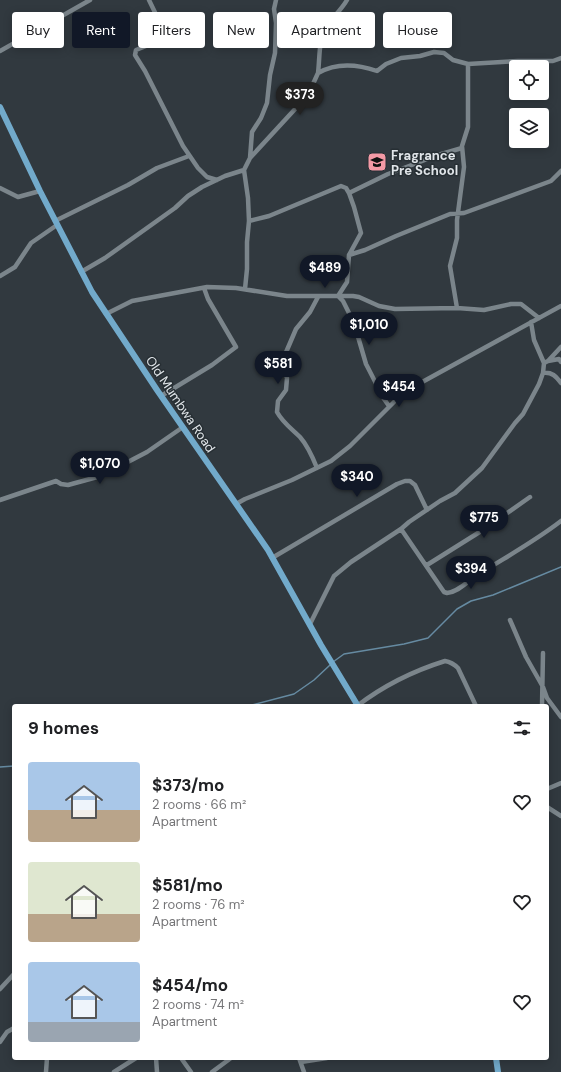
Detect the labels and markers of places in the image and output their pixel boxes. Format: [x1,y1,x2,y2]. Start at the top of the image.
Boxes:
pin: $373 [276,82,324,116]
place label: Fragrance Pre School [391,147,458,179]
school or university icon: Fragrance Pre School [366,151,388,173]
pin: $489 [301,255,349,289]
pin: $1,010 [336,312,402,346]
pin: $581 [254,351,302,385]
pin: $454 [375,374,423,408]
pin: $1,070 [67,451,133,485]
pin: $340 [333,464,381,498]
pin: $775 [460,505,508,539]
pin: $394 [447,556,495,590]

